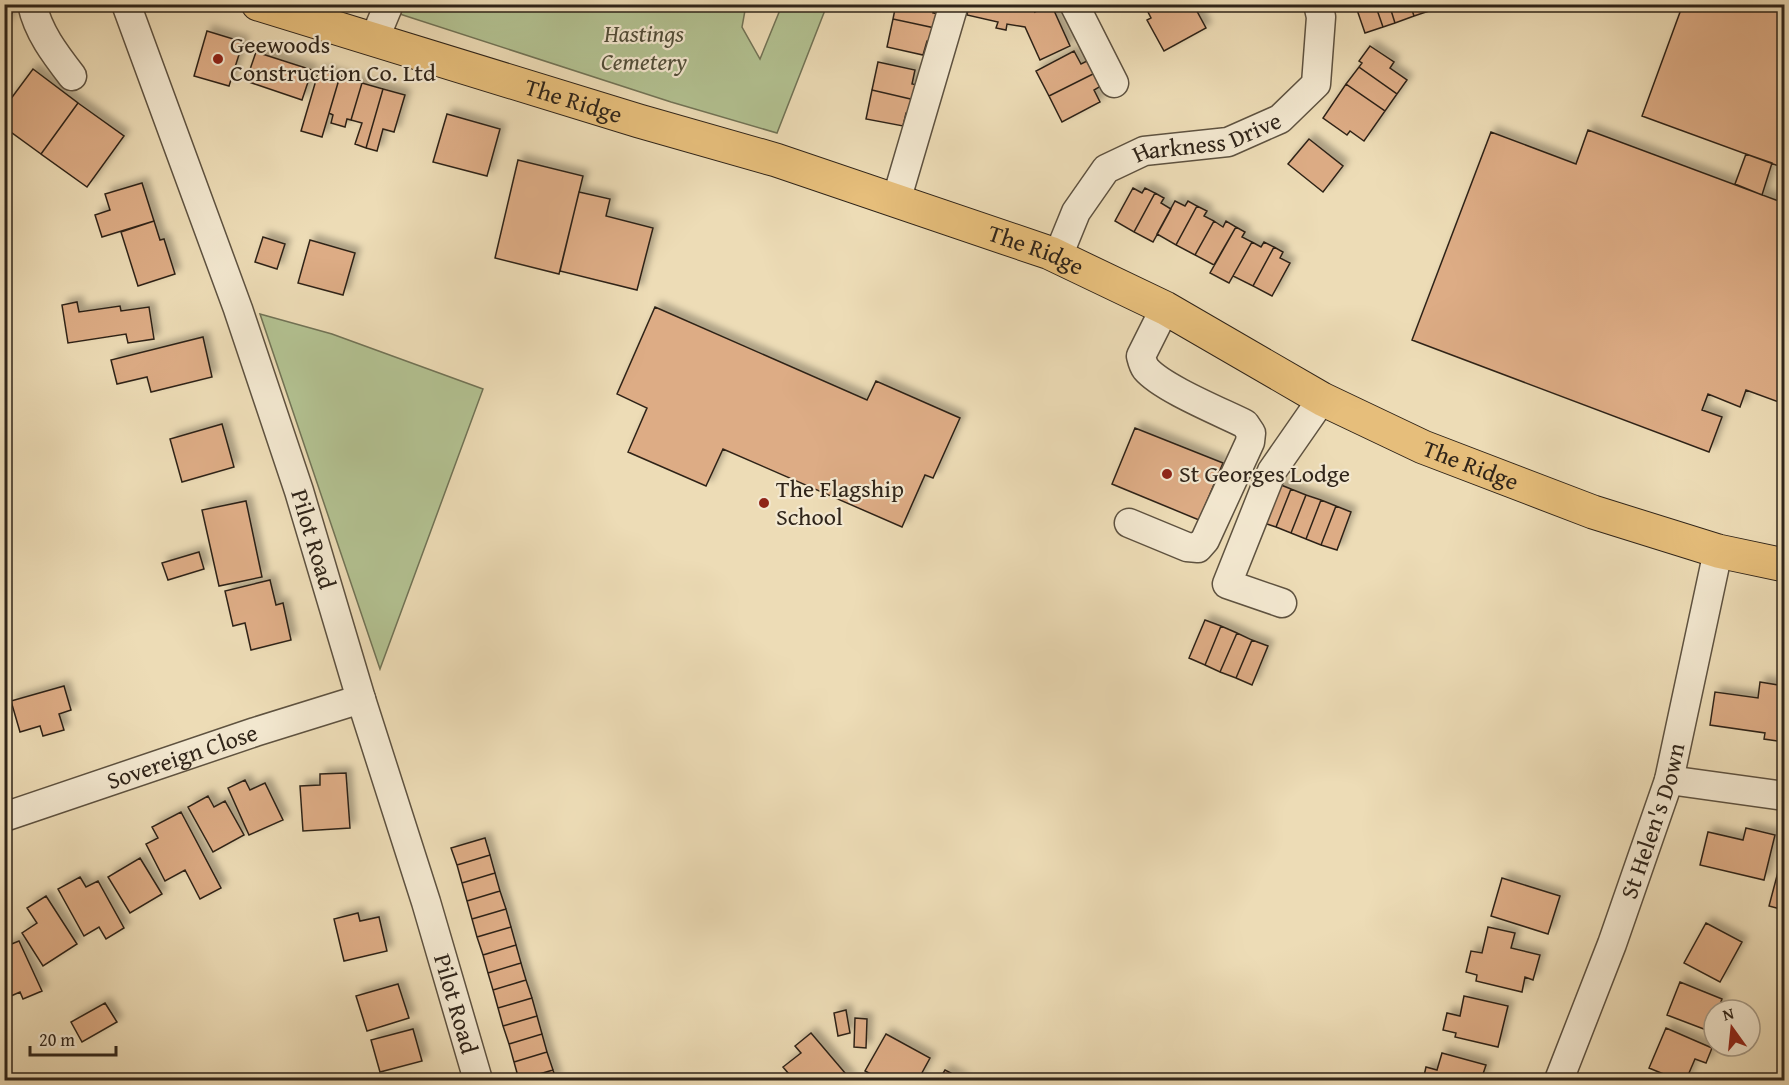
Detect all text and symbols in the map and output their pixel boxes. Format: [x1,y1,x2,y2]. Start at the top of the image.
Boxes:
park label: Hastings Cemetery [601,16,687,79]
place label: Geewoods Construction Co. Ltd [230,27,436,90]
marker: Geewoods Construction Co. Ltd [211,52,225,66]
street label: The Ridge [521,69,627,132]
street label: Harkness Drive [1126,103,1287,171]
street label: The Ridge [984,215,1090,284]
street label: The Ridge [1418,430,1524,499]
place label: St Georges Lodge [1179,456,1350,491]
marker: St Georges Lodge [1160,467,1174,481]
place label: The Flagship School [776,471,904,534]
street label: Pilot Road [282,485,345,593]
marker: The Flagship School [757,496,771,510]
street label: Sovereign Close [102,714,262,798]
street label: St Helen's Down [1611,739,1694,903]
street label: Pilot Road [425,949,487,1058]
north arrow [1702,998,1762,1058]
text: N [1720,1000,1737,1026]
scale bar [30,1019,116,1057]
text: 20 m [39,1026,75,1053]

